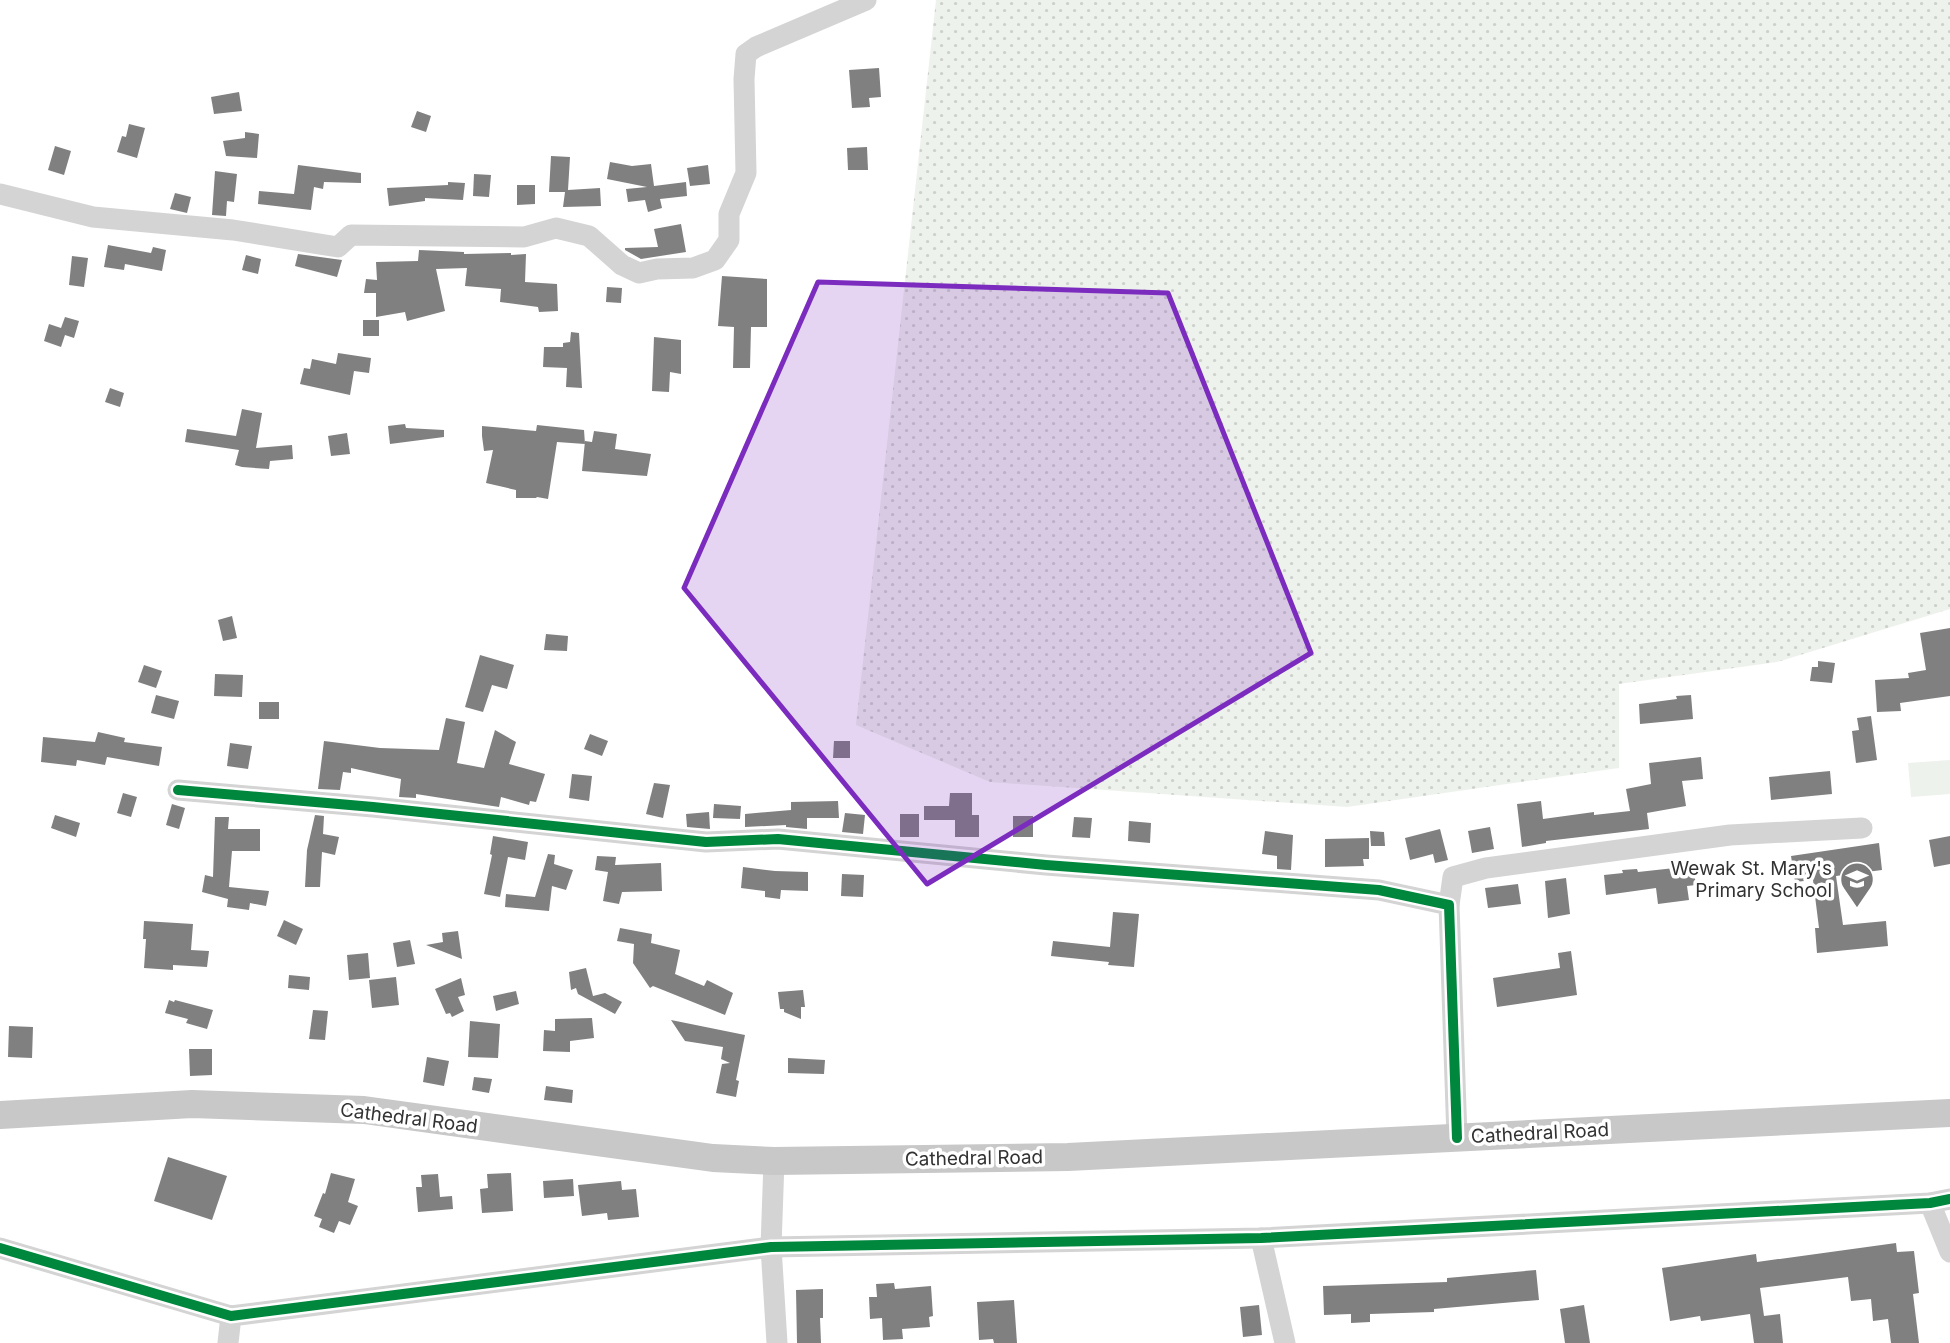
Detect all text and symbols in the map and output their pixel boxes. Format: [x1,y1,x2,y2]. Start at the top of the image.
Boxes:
place label: Wewak St. Mary's Primary School [1671,857,1832,902]
school or university icon: Wewak St. Mary's Primary School [1838,860,1876,909]
street label: Cathedral Road [339,1098,479,1138]
street label: Cathedral Road [1470,1118,1610,1148]
street label: Cathedral Road [905,1145,1043,1171]

